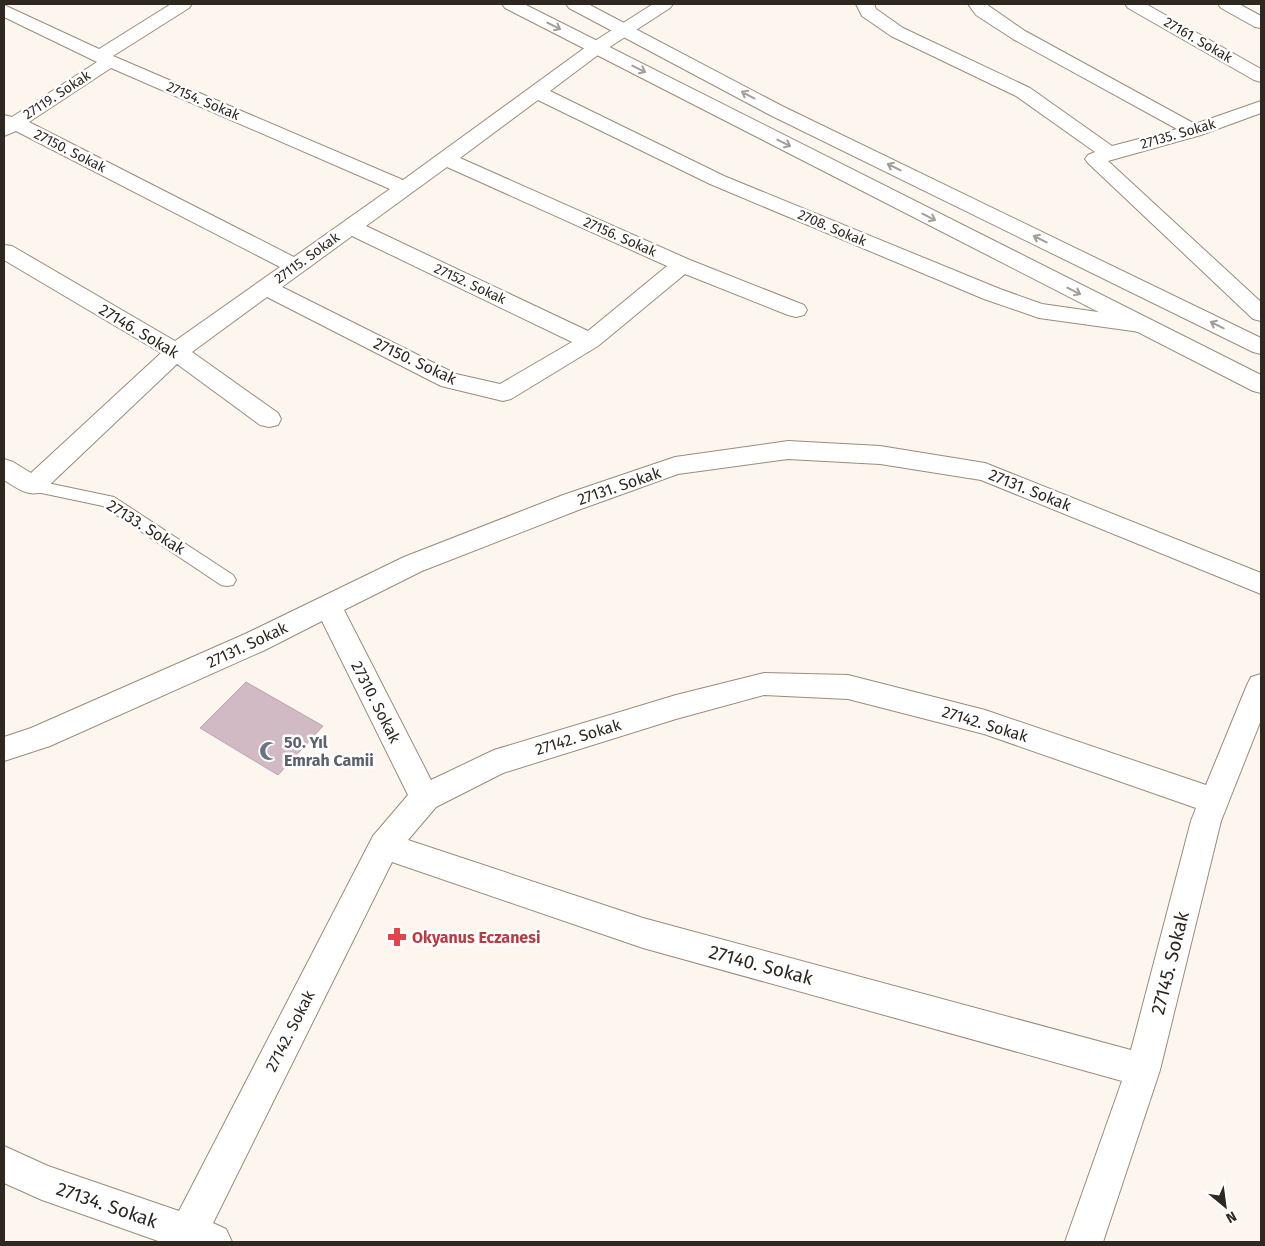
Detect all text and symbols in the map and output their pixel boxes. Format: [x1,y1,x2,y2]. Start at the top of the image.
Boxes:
street label: 27161. Sokak [1161,14,1236,67]
one-way arrow [546,21,561,31]
one-way arrow [632,65,647,75]
street label: 27119. Sokak [20,67,94,123]
street label: 27154. Sokak [164,78,243,124]
one-way arrow [741,90,756,100]
street label: 27135. Sokak [1138,115,1218,153]
street label: 27150. Sokak [31,126,109,177]
one-way arrow [777,138,792,148]
one-way arrow [887,162,902,172]
street label: 2708. Sokak [795,206,870,250]
street label: 27156. Sokak [581,213,660,261]
one-way arrow [921,213,936,222]
street label: 27115. Sokak [271,228,344,287]
one-way arrow [1033,234,1048,243]
street label: 27152. Sokak [431,260,509,308]
one-way arrow [1066,286,1081,296]
street label: 27146. Sokak [96,300,183,363]
one-way arrow [1210,320,1225,330]
street label: 27150. Sokak [370,333,460,389]
street label: 27131. Sokak [575,463,664,509]
street label: 27131. Sokak [986,465,1075,515]
street label: 27133. Sokak [103,496,189,559]
street label: 27131. Sokak [204,618,291,672]
street label: 27310. Sokak [347,658,405,747]
street label: 27142. Sokak [940,702,1031,746]
street label: 27142. Sokak [533,715,624,759]
place label: 50. Yıl Emrah Camii [284,733,374,770]
mosque icon: 50. Yıl Emrah Camii [258,740,280,762]
street label: 27145. Sokak [1146,909,1194,1017]
pharmacy icon: Okyanus Eczanesi [386,926,408,948]
place label: Okyanus Eczanesi [412,928,540,947]
street label: 27140. Sokak [706,940,816,990]
street label: 27142. Sokak [261,986,319,1075]
street label: 27134. Sokak [53,1177,161,1233]
north arrow [1200,1181,1250,1231]
text: N [1223,1207,1239,1227]

